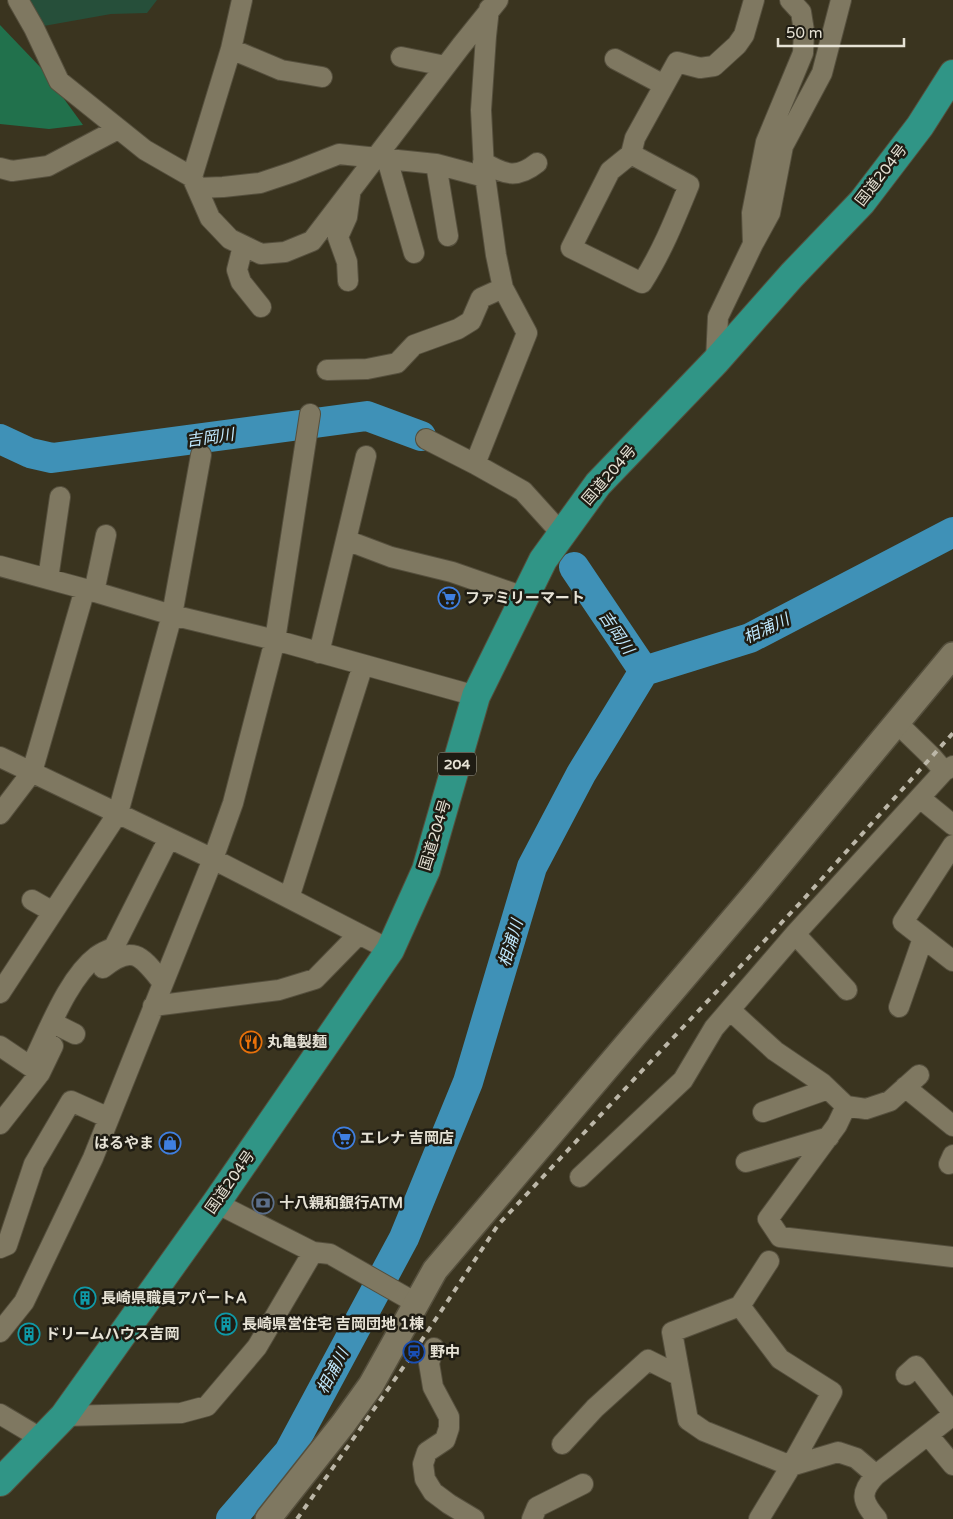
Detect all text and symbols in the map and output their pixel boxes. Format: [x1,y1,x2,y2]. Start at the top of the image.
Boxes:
scale bar [778,15,904,47]
text: 50 m [786,24,823,42]
street label: 国道204号 [851,141,911,209]
water label: 吉岡川 [185,424,237,451]
street label: 国道204号 [578,441,640,509]
supermarket icon: ファミリーマート [437,586,461,610]
place label: ファミリーマート [465,589,585,607]
water label: 吉岡川 [594,607,639,660]
water label: 相浦川 [740,609,794,648]
road number: 204 [438,752,476,776]
street label: 国道204号 [416,797,454,873]
water label: 相浦川 [494,916,528,969]
restaurant icon: 丸亀製麺 [239,1030,263,1054]
place label: 丸亀製麺 [267,1033,327,1051]
supermarket icon: エレナ 吉岡店 [332,1126,356,1150]
place label: エレナ 吉岡店 [360,1129,454,1147]
shop icon: はるやま [158,1131,182,1155]
place label: はるやま [94,1134,154,1152]
street label: 国道204号 [202,1147,258,1217]
bank icon: 十八親和銀行ATM [251,1191,275,1215]
place label: 十八親和銀行ATM [279,1194,403,1212]
building icon: 長崎県職員アパートA [73,1286,97,1310]
place label: 長崎県職員アパートA [101,1289,247,1307]
building icon: 長崎県営住宅 吉岡団地 1棟 [214,1312,238,1336]
place label: 長崎県営住宅 吉岡団地 1棟 [242,1315,424,1333]
building icon: ドリームハウス吉岡 [17,1322,41,1346]
place label: ドリームハウス吉岡 [45,1325,180,1343]
station icon: 野中 [402,1340,426,1364]
place label: 野中 [430,1343,460,1361]
water label: 相浦川 [313,1344,354,1397]

